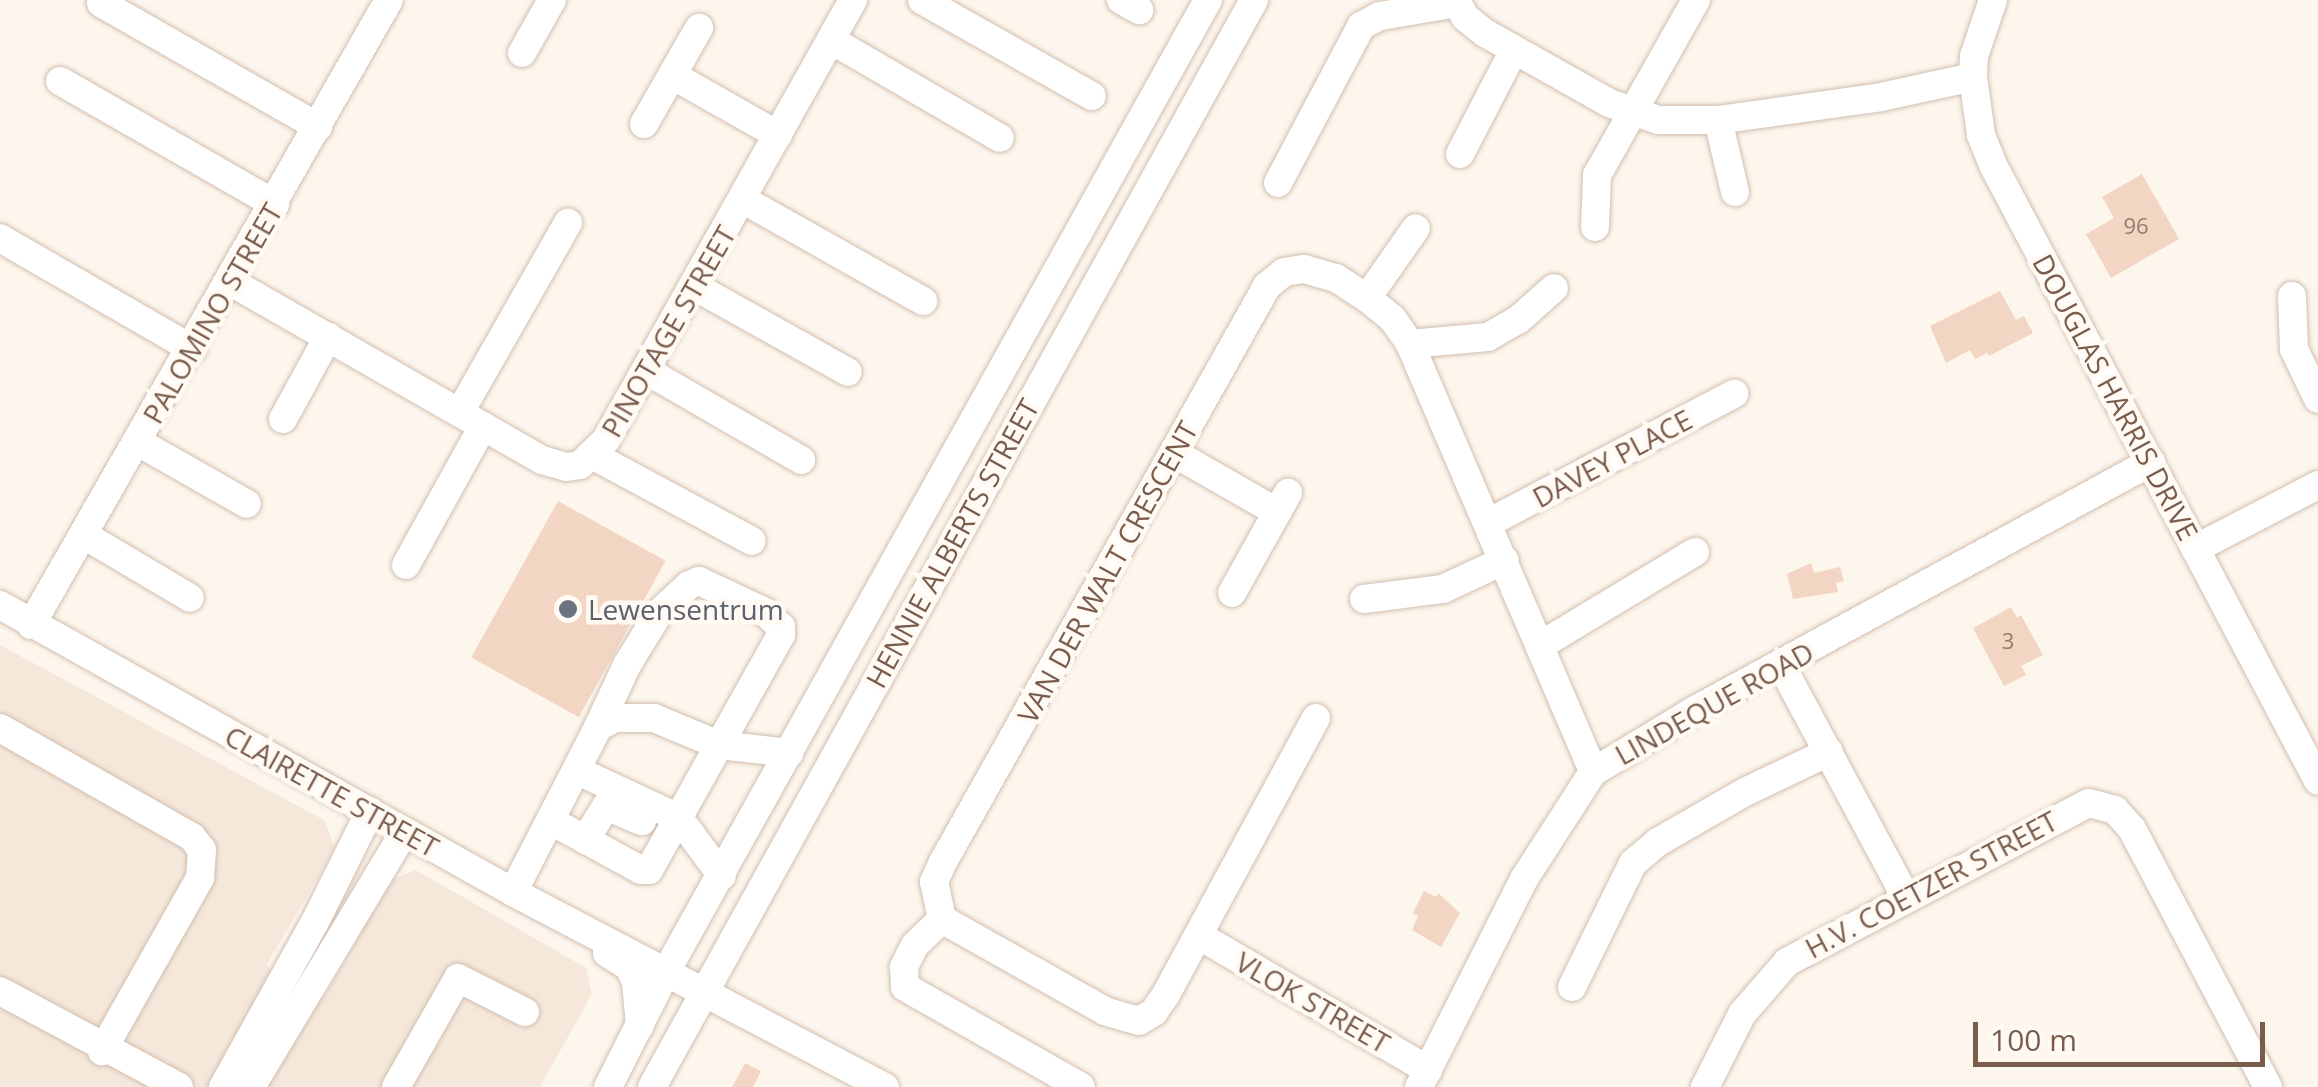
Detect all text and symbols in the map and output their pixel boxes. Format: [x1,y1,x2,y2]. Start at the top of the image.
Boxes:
street label: PALOMINO STREET [135,197,289,429]
house number: 96 [2123,213,2149,239]
street label: PINOTAGE STREET [594,219,742,443]
street label: DOUGLAS HARRIS DRIVE [2026,248,2206,546]
street label: HENNIE ALBERTS STREET [859,393,1045,693]
street label: DAVEY PLACE [1527,402,1697,514]
street label: VAN DER WALT CRESCENT [1010,415,1204,729]
place label: Lewensentrum [588,592,784,626]
marker: Lewensentrum [557,598,579,620]
house number: 3 [2002,628,2014,654]
street label: LINDEQUE ROAD [1609,635,1819,771]
street label: CLAIRETTE STREET [219,718,445,864]
street label: H.V. COETZER STREET [1799,803,2063,965]
street label: VLOK STREET [1230,944,1396,1060]
scale bar [1978,1002,2270,1064]
text: 100 m [1990,1019,2077,1060]

